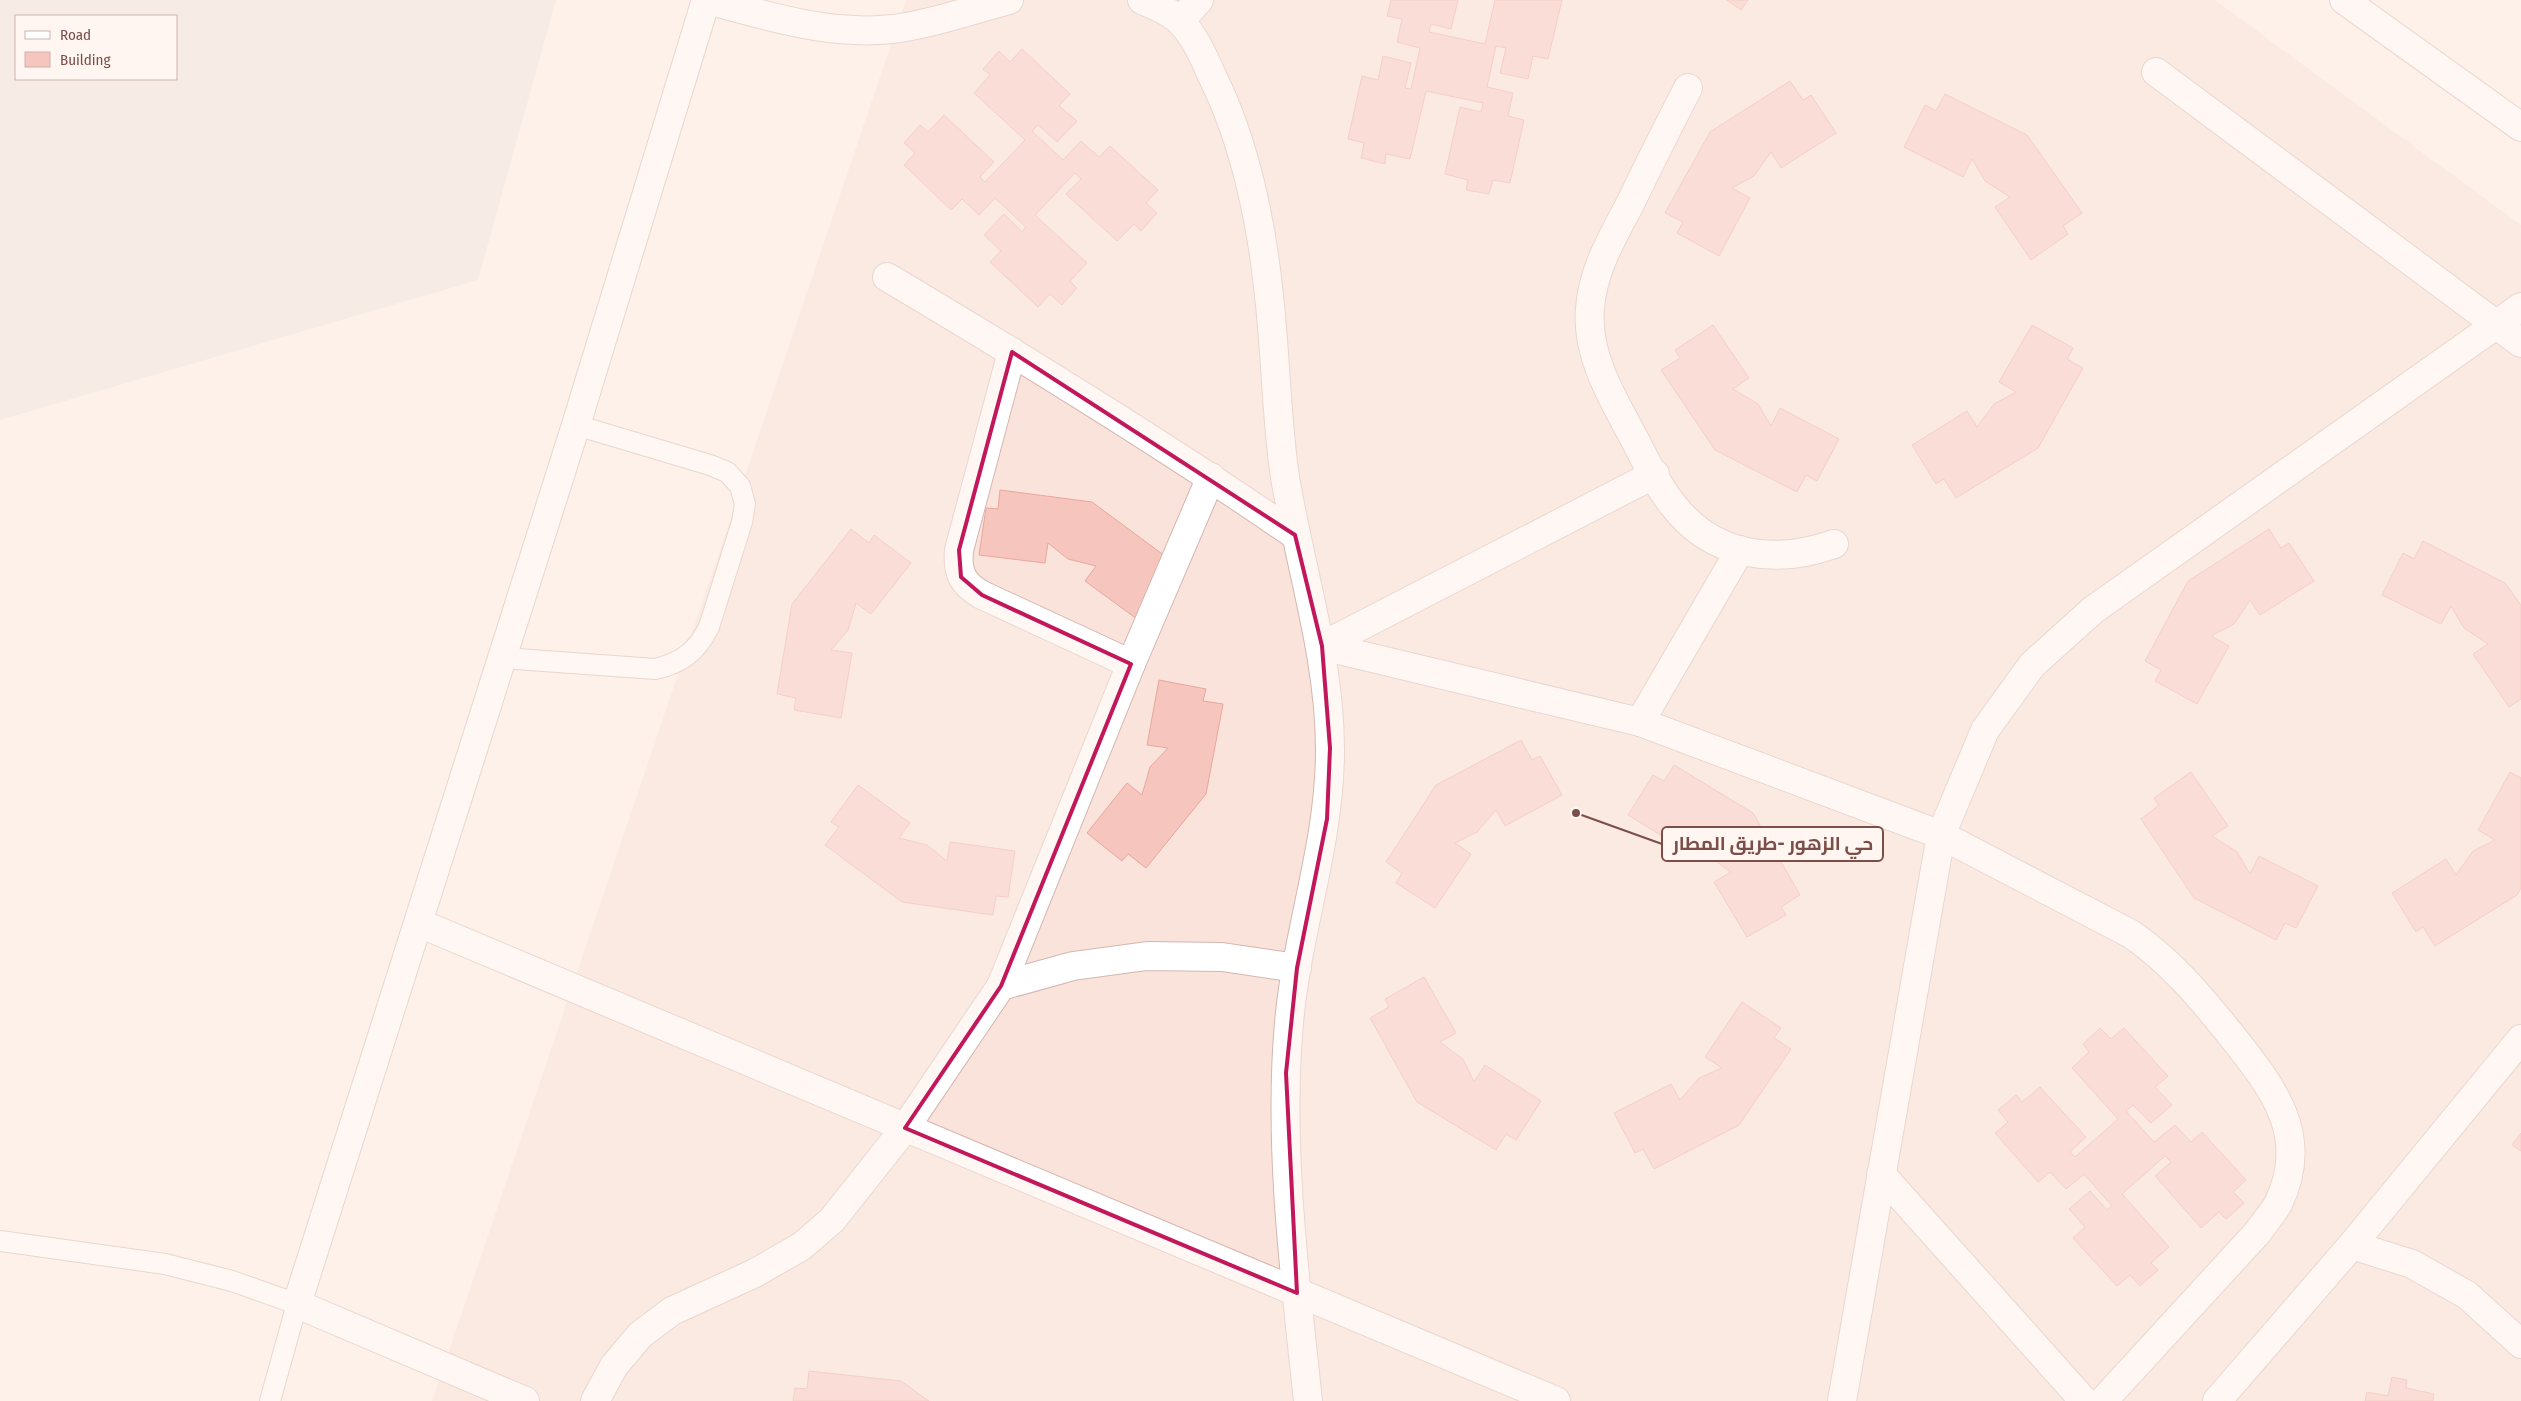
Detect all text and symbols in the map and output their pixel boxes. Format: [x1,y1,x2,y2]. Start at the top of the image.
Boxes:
legend [15,15,178,80]
text: Road [60,26,91,44]
text: Building [60,51,111,69]
callout: حي الزهور -طريق المطار [1662,827,1883,861]
text: حي الزهور -طريق المطار [1672,832,1873,859]

